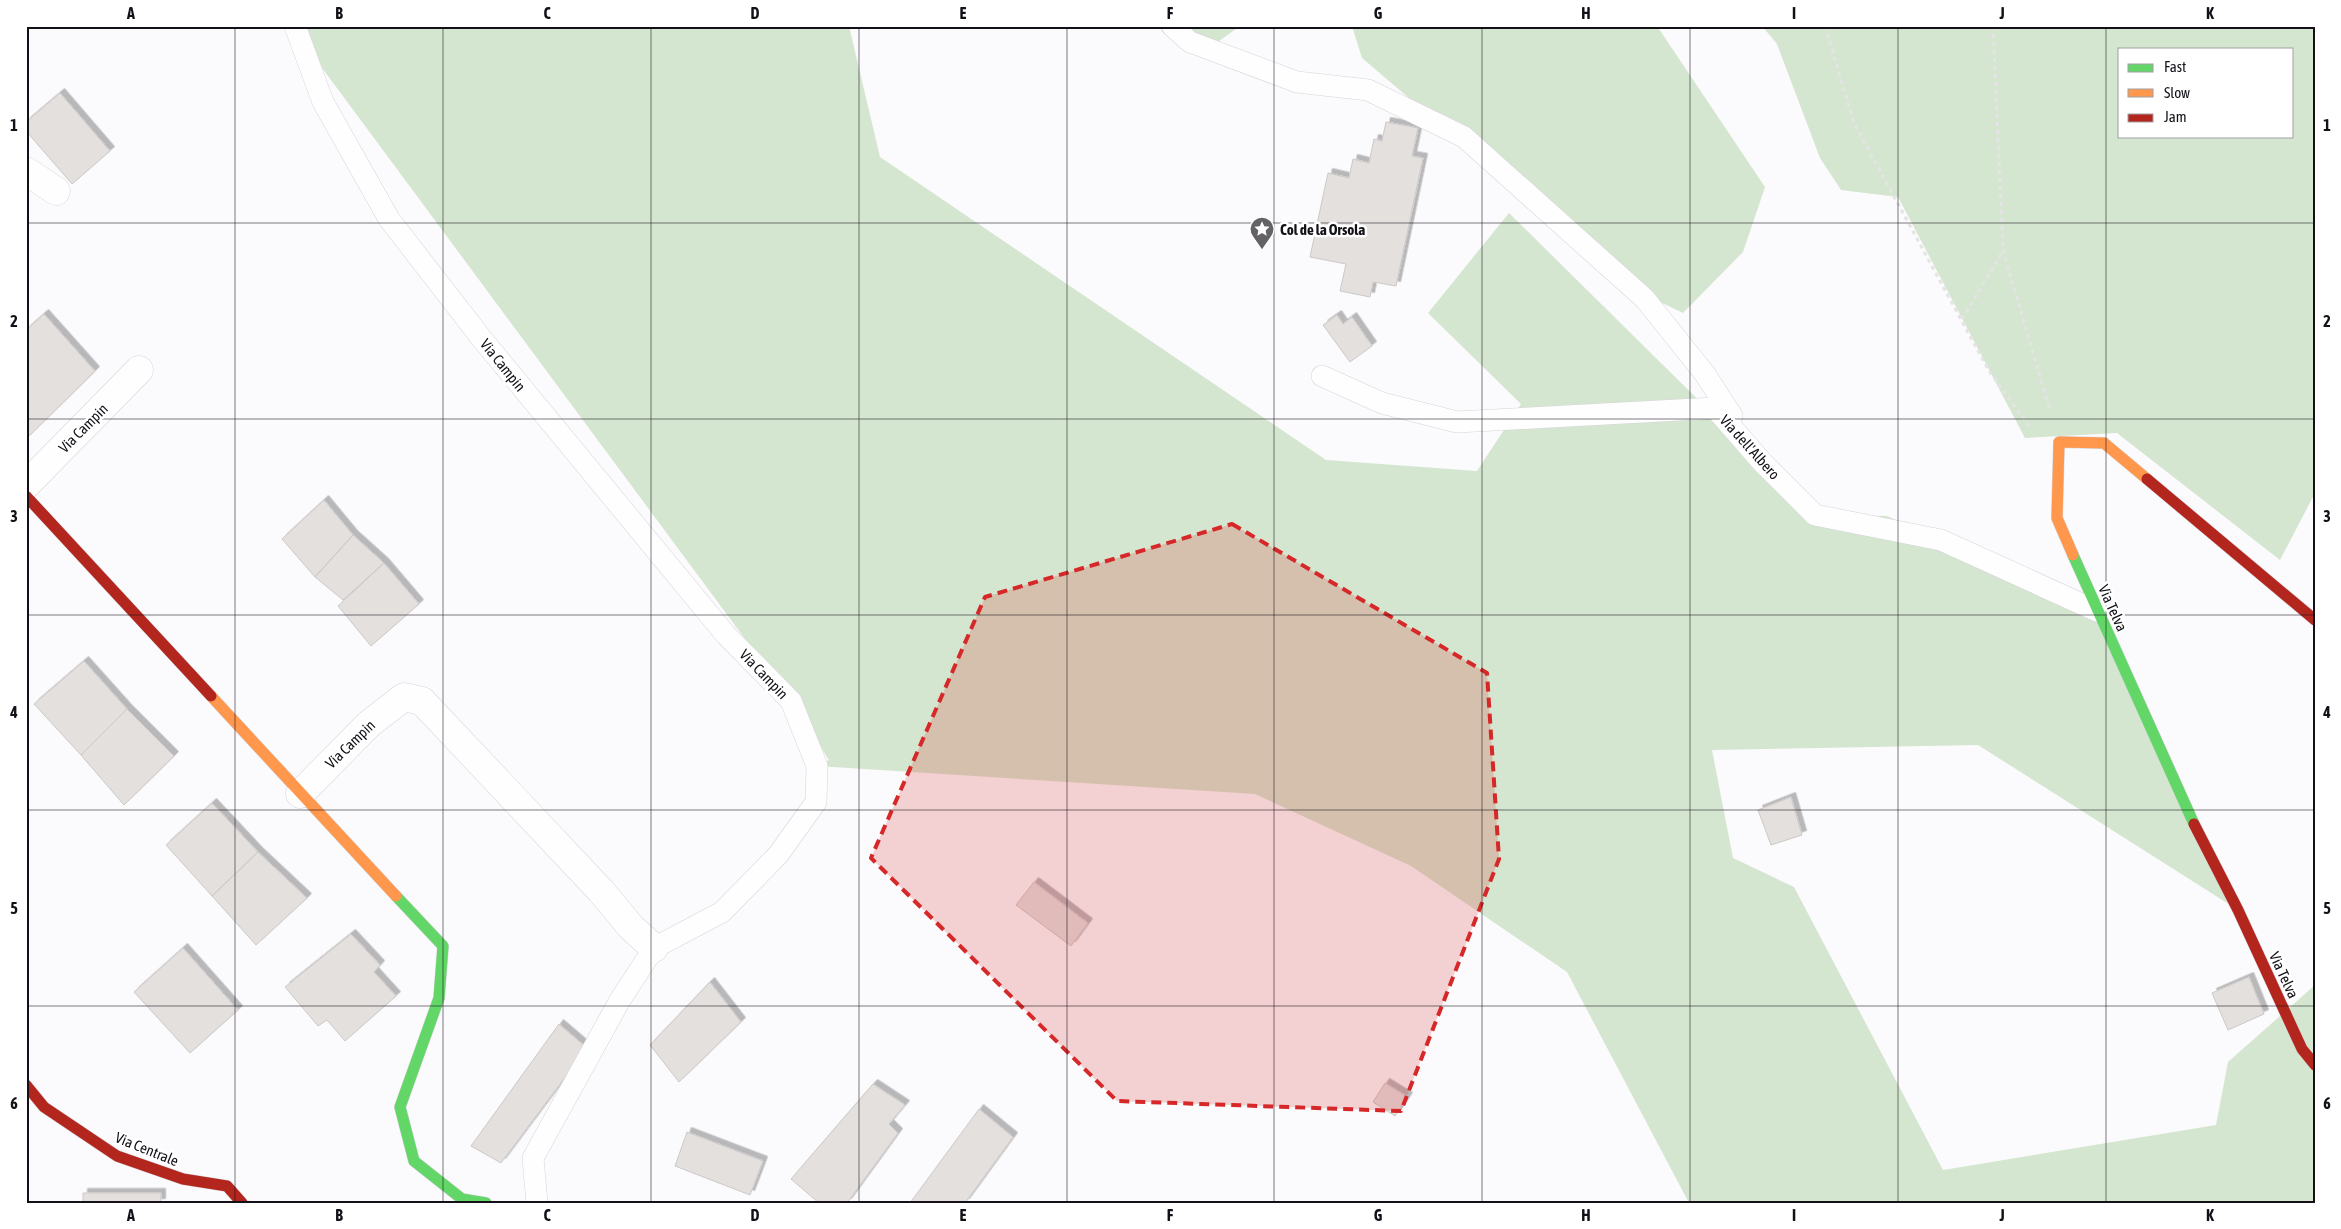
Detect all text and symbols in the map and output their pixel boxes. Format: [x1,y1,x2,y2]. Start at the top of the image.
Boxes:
text: A [126,4,135,22]
text: B [335,4,343,22]
text: C [543,4,551,22]
text: D [751,4,760,22]
text: E [960,4,967,22]
text: F [1167,4,1174,22]
text: G [1374,4,1383,22]
text: H [1581,4,1591,22]
text: I [1792,4,1796,22]
text: J [1998,4,2005,22]
text: K [2206,4,2214,22]
legend [2118,48,2294,138]
text: Fast [2164,58,2186,75]
text: Slow [2164,84,2190,101]
text: Jam [2164,108,2187,125]
text: 1 [10,116,18,134]
text: 1 [2323,116,2331,134]
place icon: Col de la Orsola [1249,216,1275,250]
place label: Col de la Orsola [1280,221,1365,238]
text: 2 [10,312,18,330]
text: 2 [2323,312,2331,330]
street label: Via Campin [477,335,529,395]
street label: Via Campin [55,400,111,456]
street label: Via dell'Albero [1717,411,1783,483]
text: 3 [10,507,18,525]
text: 3 [2323,507,2331,525]
street label: Via Telva [2095,582,2131,634]
street label: Via Campin [736,646,792,702]
text: 4 [9,703,18,721]
text: 4 [2322,703,2331,721]
street label: Via Campin [322,716,378,772]
text: 5 [10,899,18,917]
text: 5 [2323,899,2331,917]
street label: Via Telva [2266,949,2302,1001]
text: 6 [10,1094,18,1112]
text: 6 [2323,1094,2331,1112]
street label: Via Centrale [113,1129,181,1169]
text: A [126,1206,135,1224]
text: B [335,1206,343,1224]
text: C [543,1206,551,1224]
text: D [751,1206,760,1224]
text: E [960,1206,967,1224]
text: F [1167,1206,1174,1224]
text: G [1374,1206,1383,1224]
text: H [1581,1206,1591,1224]
text: I [1792,1206,1796,1224]
text: J [1998,1206,2005,1224]
text: K [2206,1206,2214,1224]

